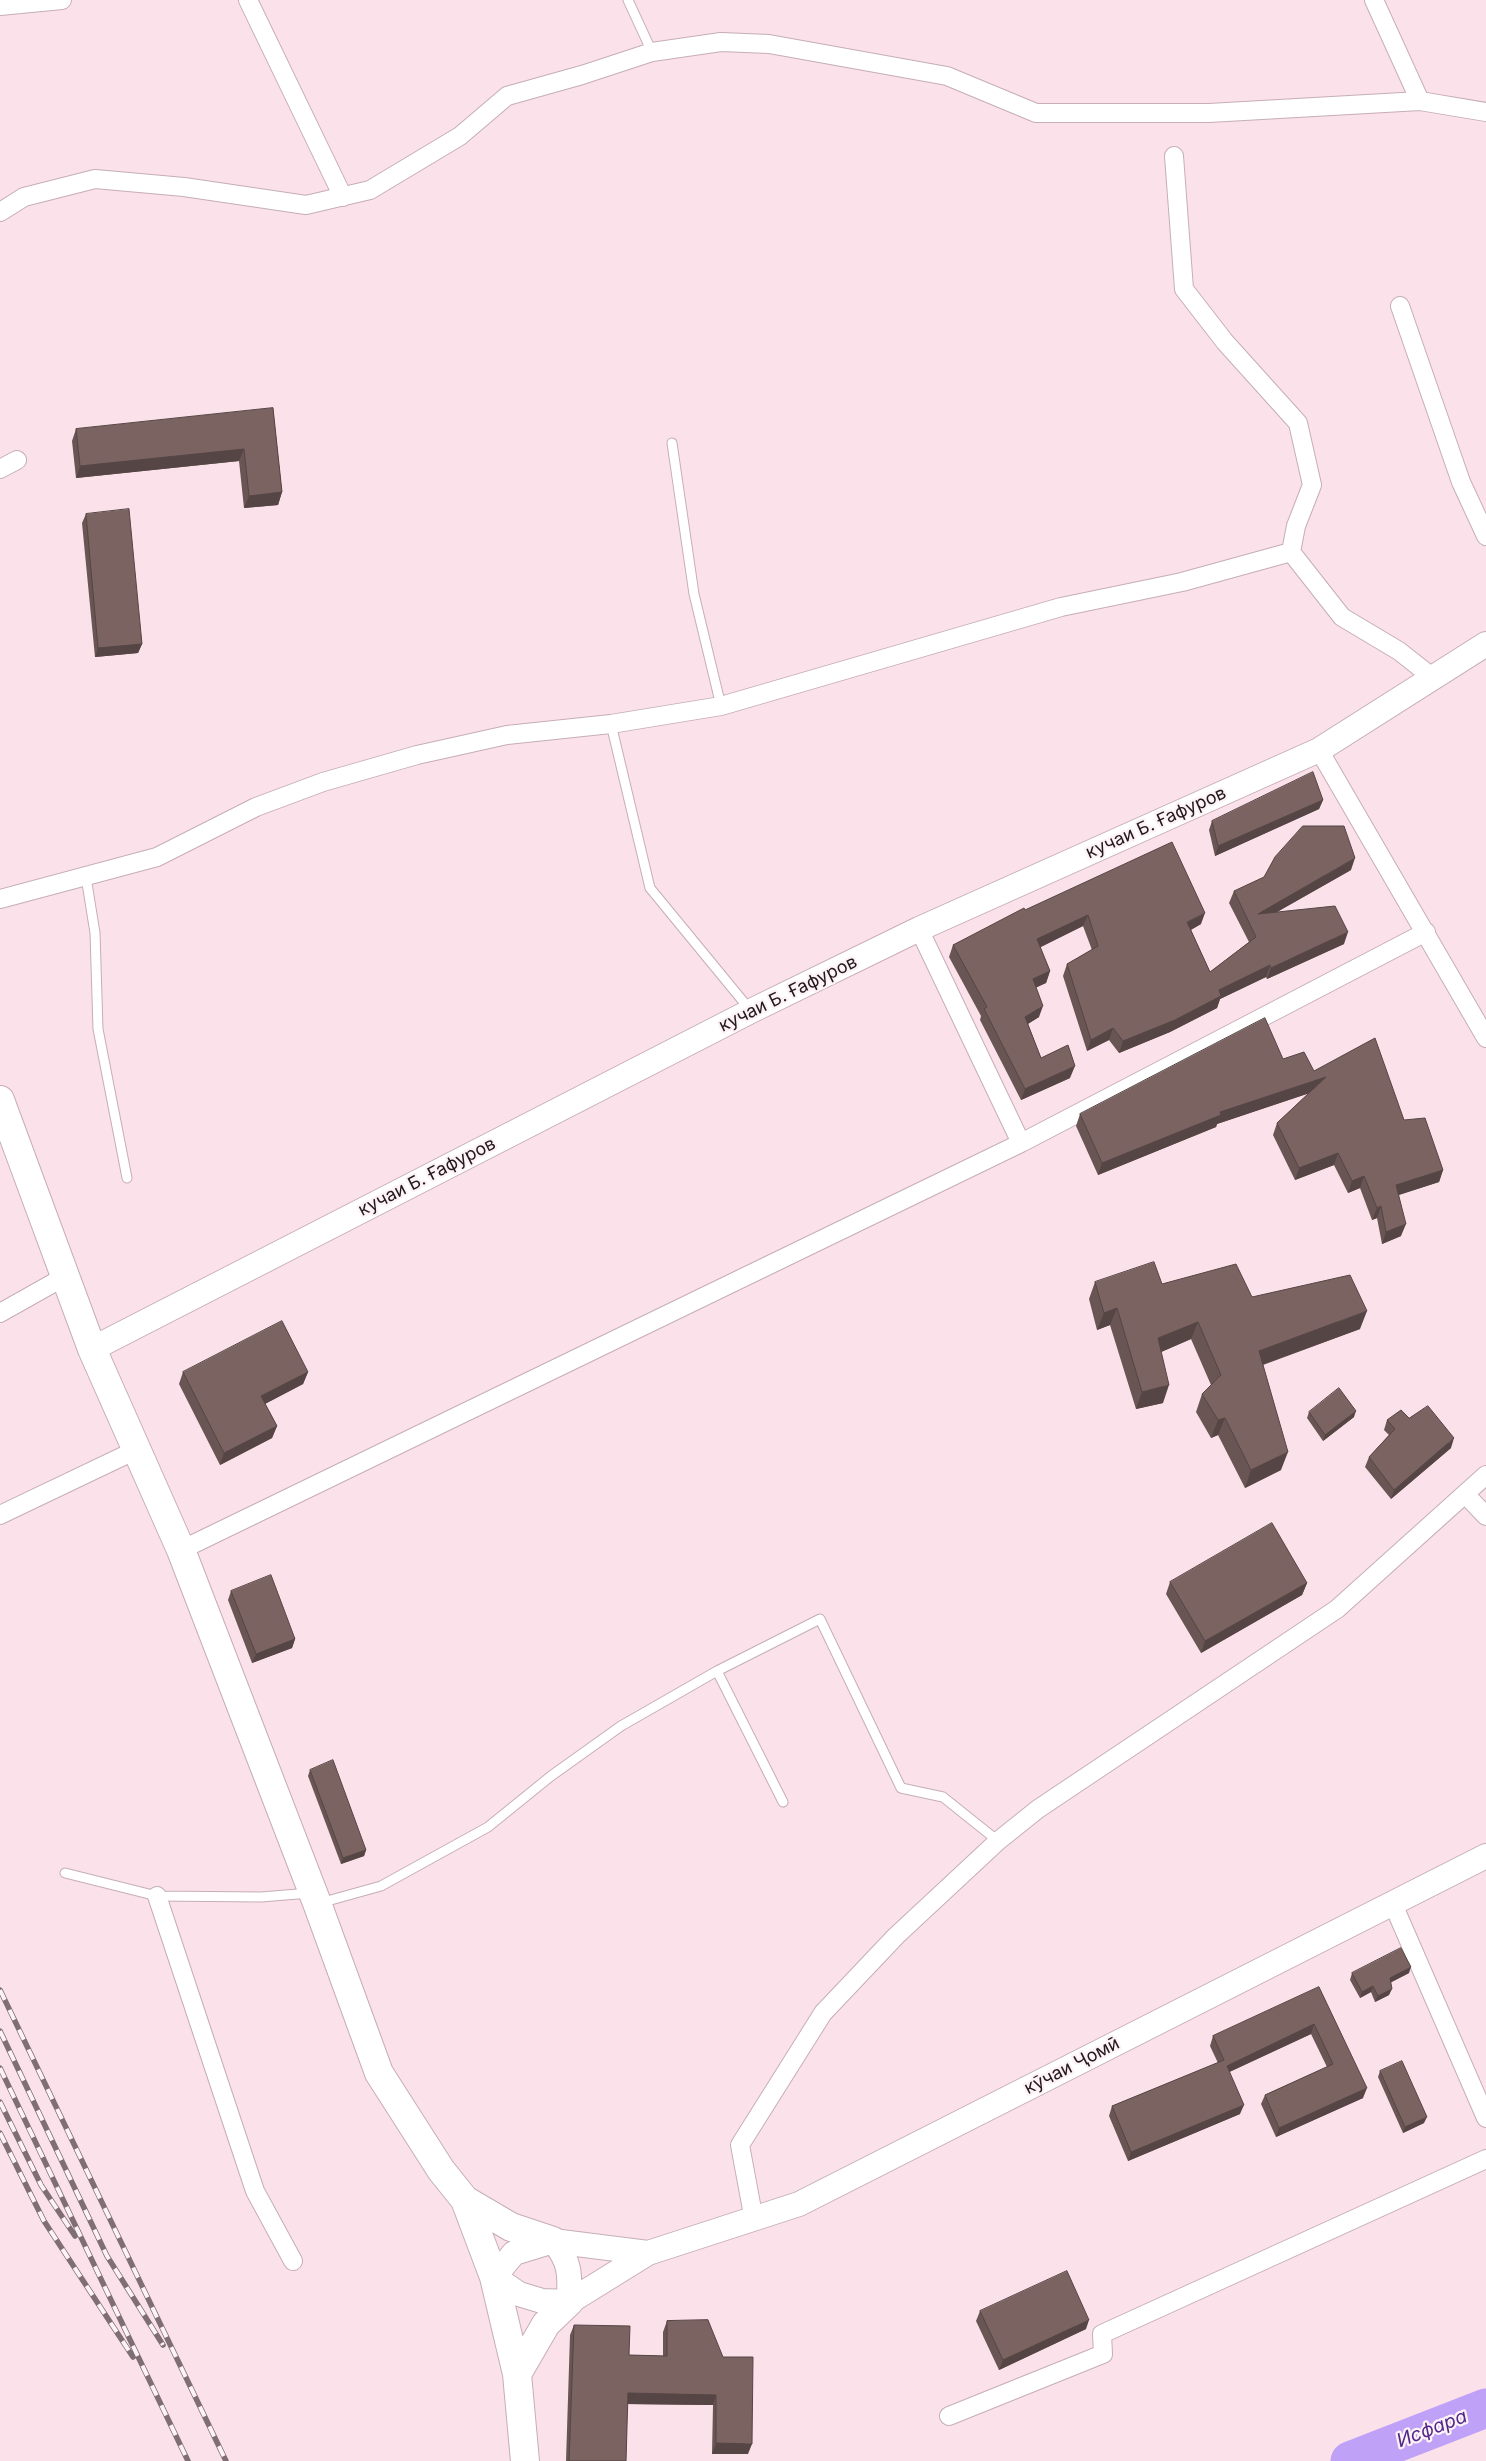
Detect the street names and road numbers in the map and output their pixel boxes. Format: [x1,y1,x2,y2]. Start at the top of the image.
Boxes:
street label: кучаи Б. Ғафуров [1083,782,1229,864]
street label: кучаи Б. Ғафуров [715,951,861,1037]
street label: кучаи Б. Ғафуров [355,1133,499,1221]
street label: кӯчаи Ҷомӣ [1021,2033,1123,2099]

